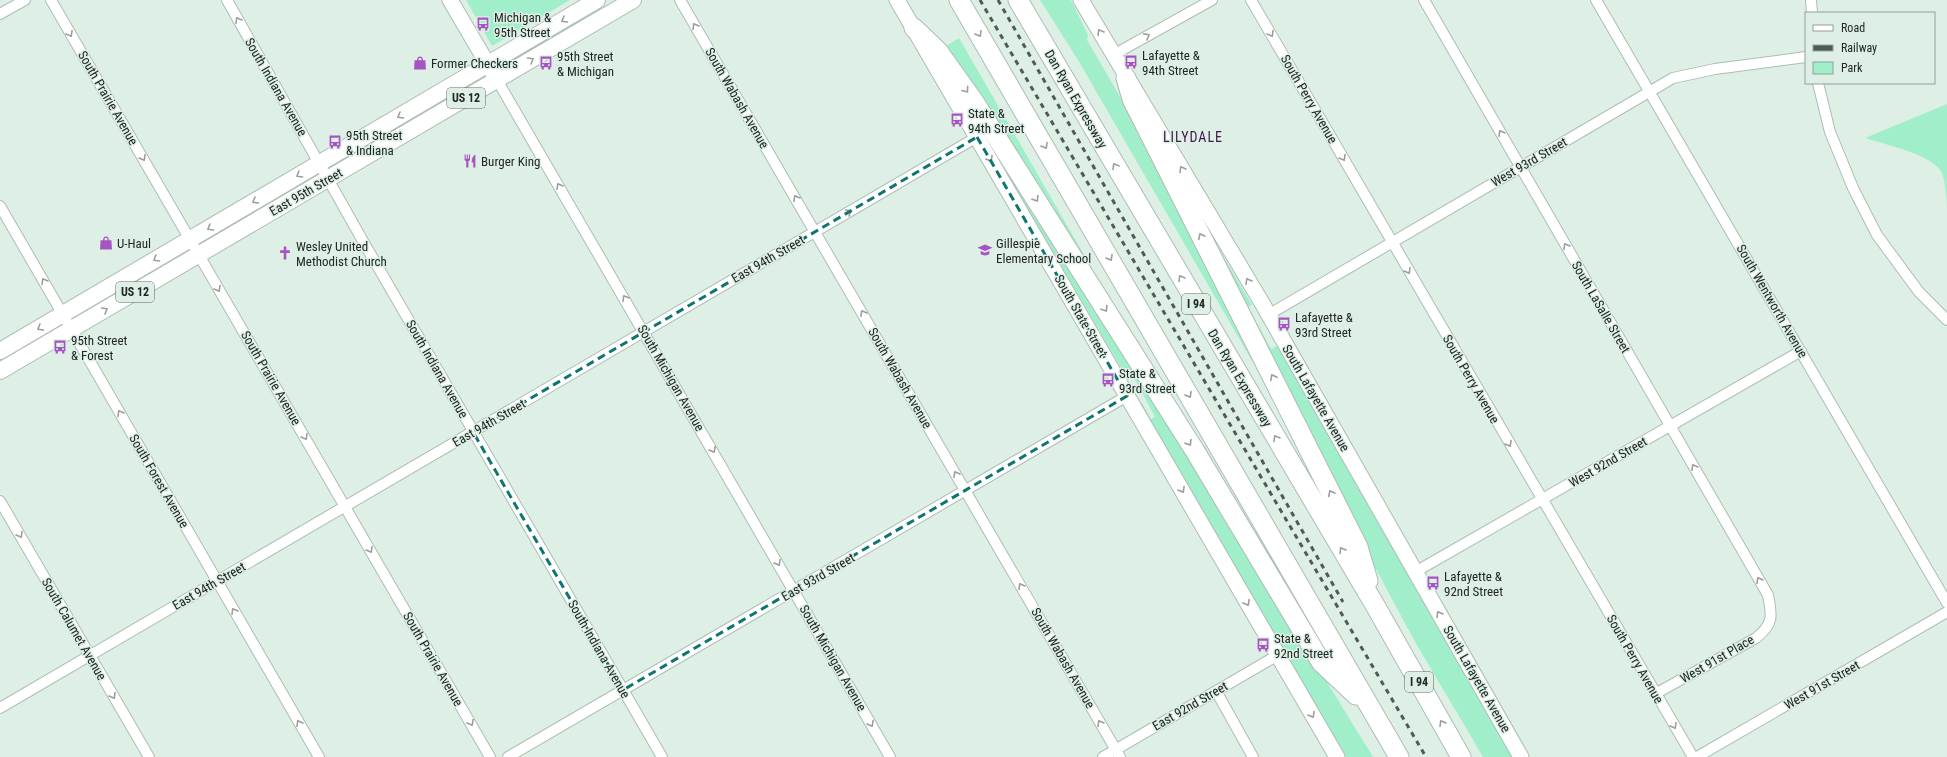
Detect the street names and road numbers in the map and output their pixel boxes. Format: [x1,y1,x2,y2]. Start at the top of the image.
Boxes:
street label: South Indiana Avenue [242,35,310,139]
street label: South Wabash Avenue [702,45,772,151]
street label: Dan Ryan Expressway [1042,47,1111,151]
street label: South Prairie Avenue [75,48,141,148]
street label: South Perry Avenue [1278,52,1340,146]
road number: US 12 [447,88,485,108]
street label: West 93rd Street [1488,134,1570,190]
street label: East 95th Street [267,165,345,219]
street label: East 94th Street [729,232,807,286]
street label: South Wentworth Avenue [1733,242,1811,360]
street label: South LaSalle Street [1569,258,1633,356]
street label: South State Street [1051,272,1111,360]
road number: US 12 [116,282,154,302]
road number: I 94 [1182,294,1210,314]
street label: South Indiana Avenue [403,317,471,421]
street label: South Michigan Avenue [634,322,708,434]
street label: South Wabash Avenue [865,325,935,431]
street label: Dan Ryan Expressway [1205,327,1275,430]
street label: South Prairie Avenue [238,328,304,428]
street label: South Perry Avenue [1440,332,1502,426]
street label: South Lafayette Avenue [1279,342,1353,454]
street label: East 94th Street [450,396,528,450]
street label: South Forest Avenue [126,432,192,530]
street label: West 92nd Street [1566,434,1650,490]
street label: East 93rd Street [779,550,857,604]
street label: East 94th Street [170,559,248,613]
street label: South Calumet Avenue [39,575,109,683]
street label: South Indiana Avenue [565,597,633,701]
street label: South Michigan Avenue [796,602,870,714]
street label: South Wabash Avenue [1028,605,1098,711]
street label: South Prairie Avenue [400,609,466,709]
street label: South Perry Avenue [1604,612,1666,706]
street label: South Lafayette Avenue [1440,623,1514,735]
street label: West 91st Place [1677,632,1757,686]
street label: West 91st Street [1782,657,1863,713]
road number: I 94 [1405,672,1433,692]
street label: East 92nd Street [1150,678,1230,734]

